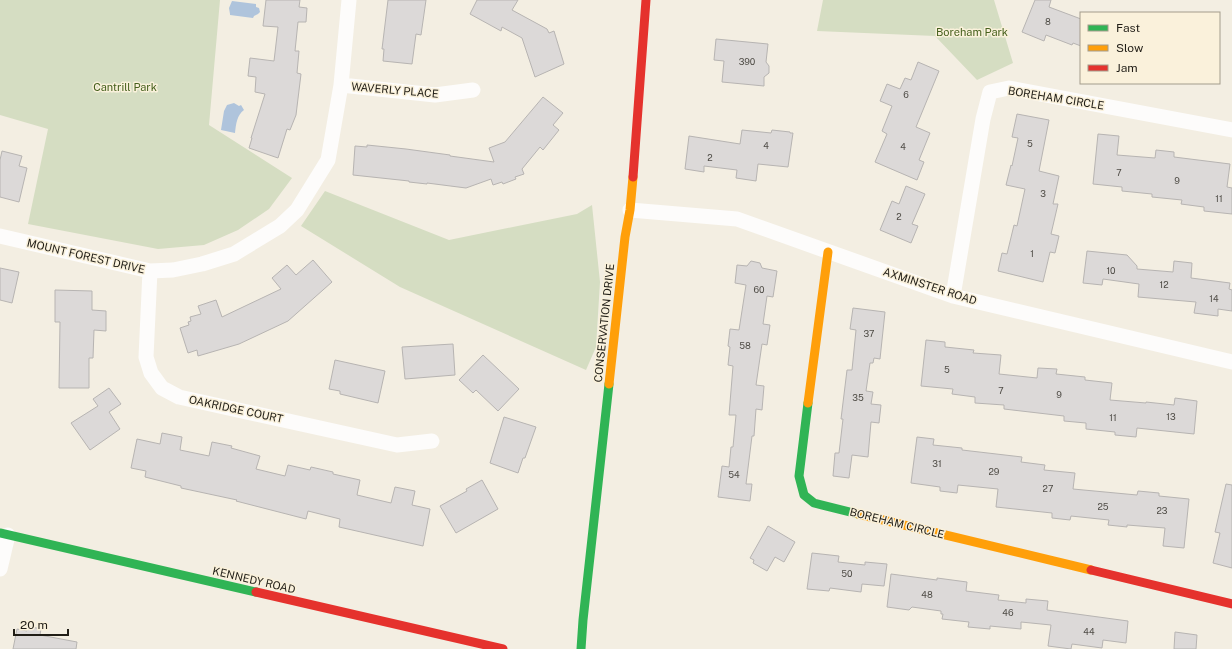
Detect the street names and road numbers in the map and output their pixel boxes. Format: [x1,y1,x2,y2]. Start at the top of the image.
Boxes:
street label: WAVERLY PLACE [351,80,439,100]
street label: BOREHAM CIRCLE [1007,84,1105,112]
street label: MOUNT FOREST DRIVE [26,237,146,275]
street label: CONSERVATION DRIVE [592,263,616,383]
street label: AXMINSTER ROAD [882,265,979,307]
street label: OAKRIDGE COURT [188,393,285,425]
street label: BOREHAM CIRCLE [848,505,946,541]
street label: KENNEDY ROAD [211,565,297,595]

